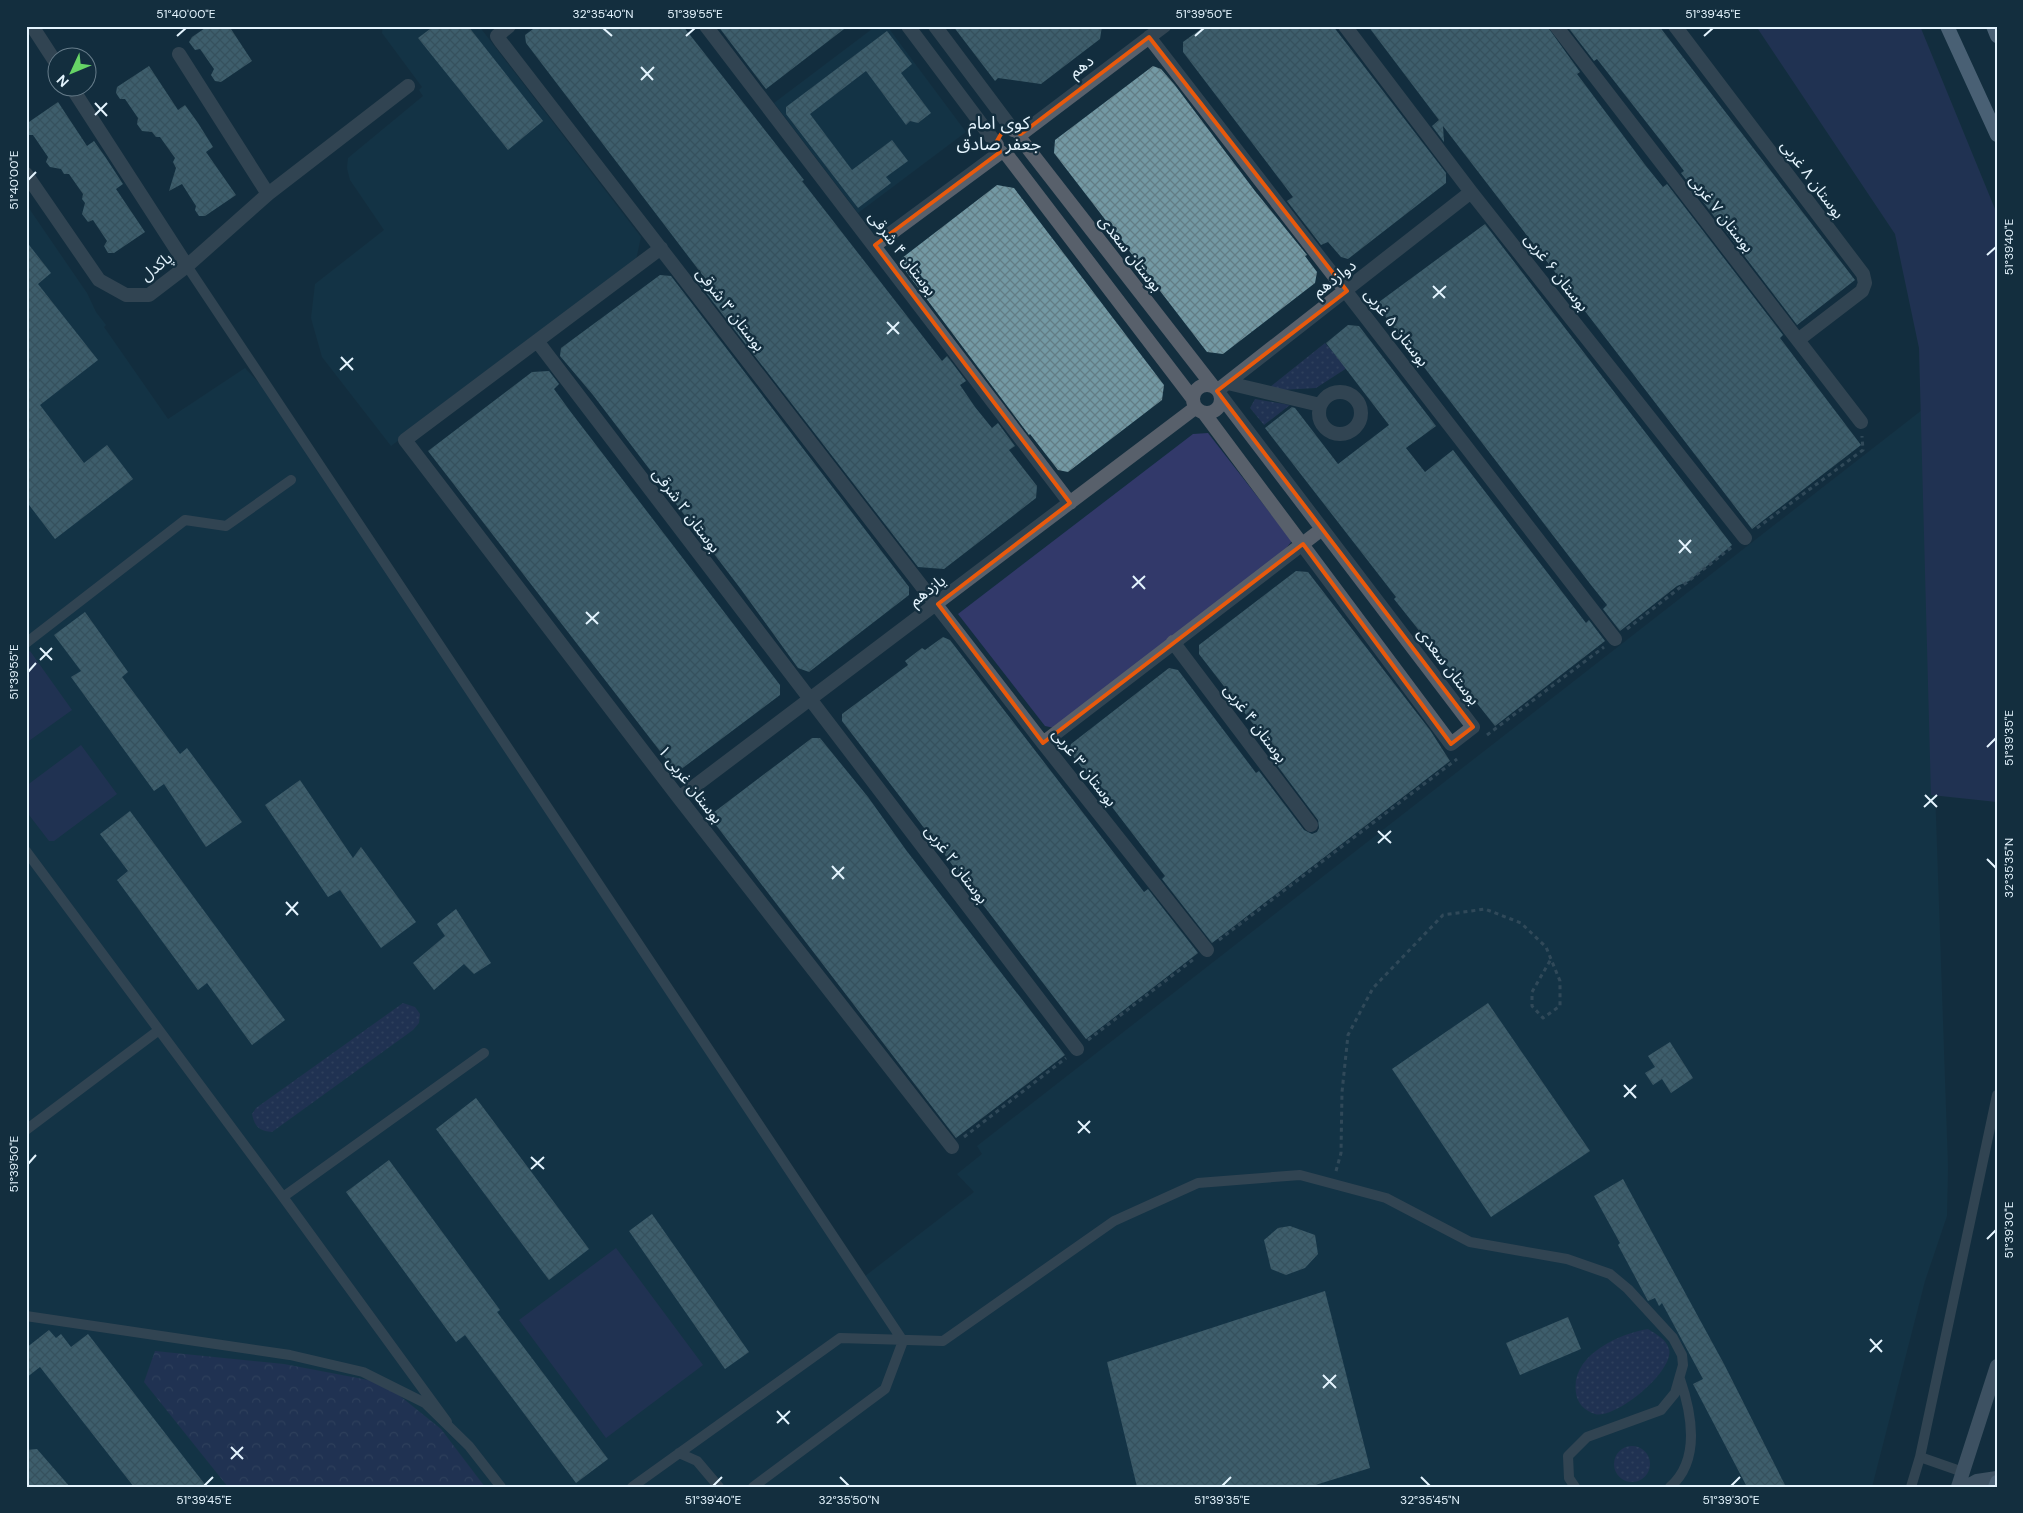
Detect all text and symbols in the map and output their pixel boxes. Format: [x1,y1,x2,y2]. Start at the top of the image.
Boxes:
text: 51°40'00"E [156,6,216,22]
text: 32°35'40"N [573,6,633,22]
text: 51°39'55"E [667,6,723,22]
text: 51°39'50"E [1176,6,1233,22]
text: 51°39'45"E [1685,6,1741,22]
north arrow [48,48,98,98]
street label: دهم [1065,50,1099,84]
text: N [53,71,73,91]
district label: کوی امام جعفر صادق [957,111,1041,156]
street label: بوستان ۸ غربی [1776,136,1849,223]
text: 51°40'00"E [6,150,22,210]
street label: بوستان ۷ غربی [1685,170,1759,257]
street label: بوستان ۴ شرقی [864,207,941,300]
street label: بوستان سعدی [1094,211,1167,296]
text: 51°39'40"E [2001,219,2017,275]
street label: بوستان ۶ غربی [1520,229,1594,316]
street label: پاکدل [136,247,177,286]
street label: دوازدهم [1308,255,1362,304]
street label: بوستان ۳ شرقی [691,263,770,356]
street label: بوستان ۵ غربی [1360,284,1434,371]
street label: بوستان ۲ شرقی [648,464,725,557]
street label: یازدهم [905,570,951,613]
street label: بوستان سعدی [1413,623,1485,709]
text: 51°39'55"E [6,644,22,700]
street label: بوستان ۴ غربی [1219,680,1292,767]
text: 51°39'35"E [2001,710,2017,766]
street label: بوستان ۳ غربی [1048,724,1122,811]
street label: بوستان غربی ۱ [654,741,728,828]
street label: بوستان ۲ غربی [920,821,993,908]
text: 32°35'35"N [2001,838,2017,898]
text: 51°39'50"E [6,1135,22,1192]
text: 51°39'30"E [2001,1201,2017,1258]
text: 51°39'45"E [176,1492,232,1508]
text: 51°39'40"E [685,1492,741,1508]
text: 32°35'50"N [818,1492,880,1508]
text: 51°39'35"E [1194,1492,1250,1508]
text: 32°35'45"N [1400,1492,1460,1508]
text: 51°39'30"E [1703,1492,1760,1508]

